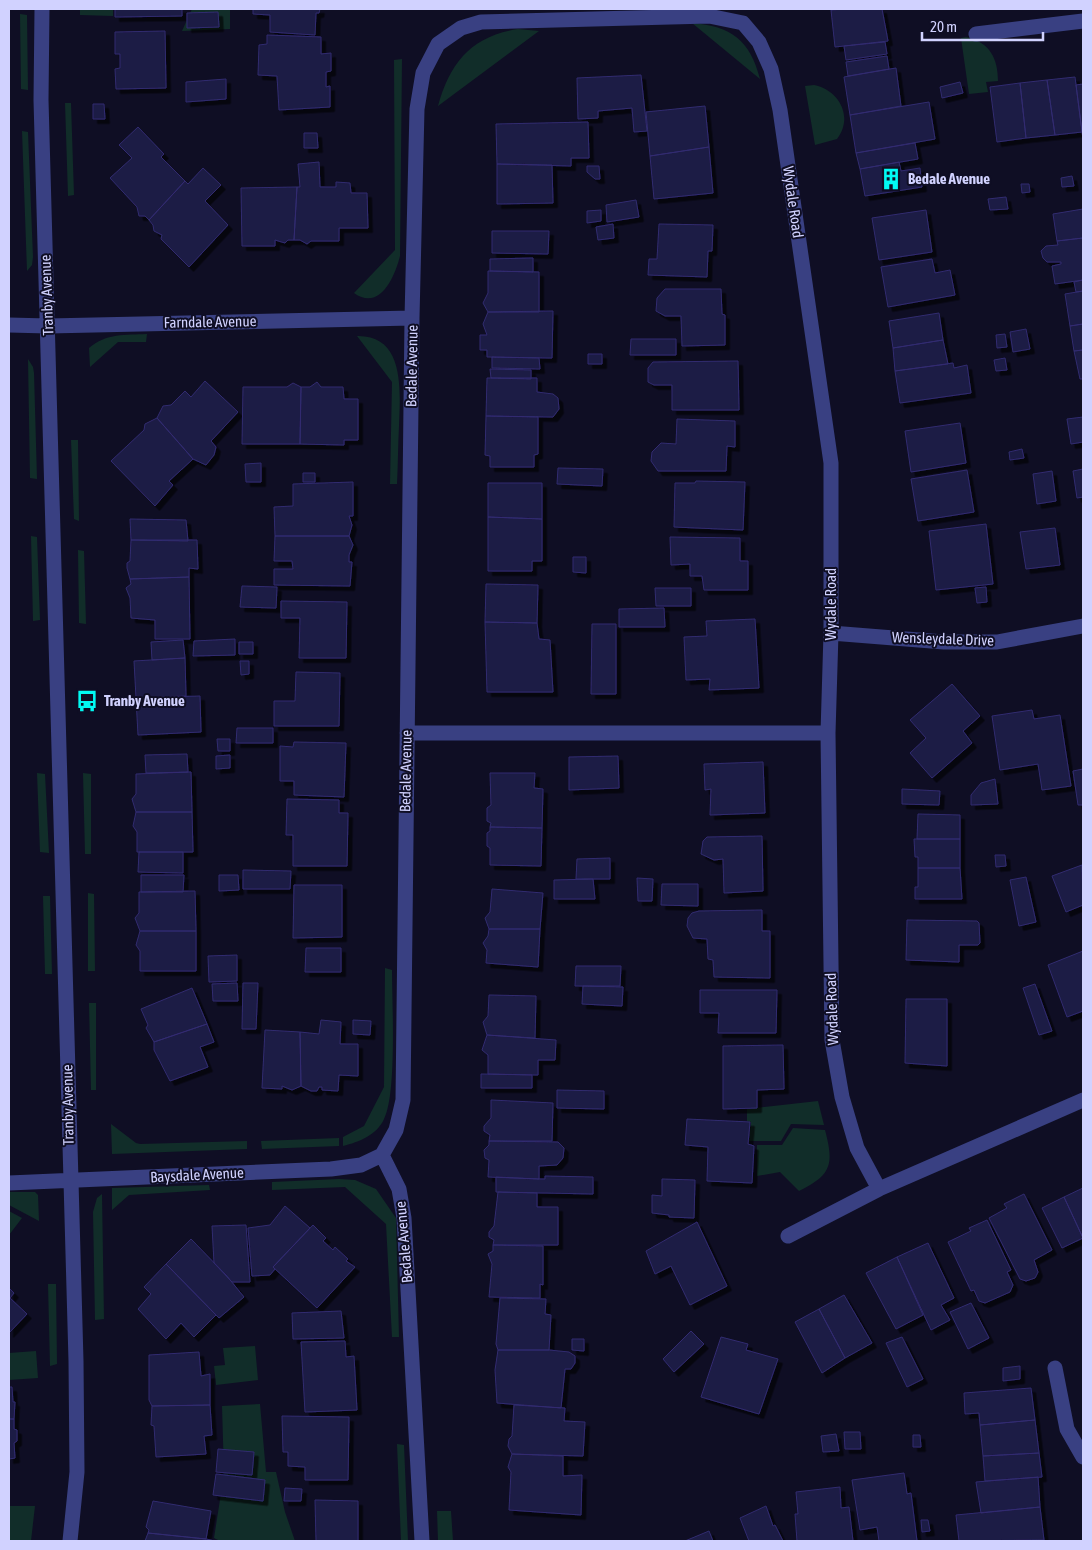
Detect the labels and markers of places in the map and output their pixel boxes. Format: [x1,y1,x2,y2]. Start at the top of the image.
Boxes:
building icon: Bedale Avenue [878,166,904,192]
place label: Bedale Avenue [908,170,990,187]
bus stop icon: Tranby Avenue [74,688,100,714]
place label: Tranby Avenue [104,692,185,709]

